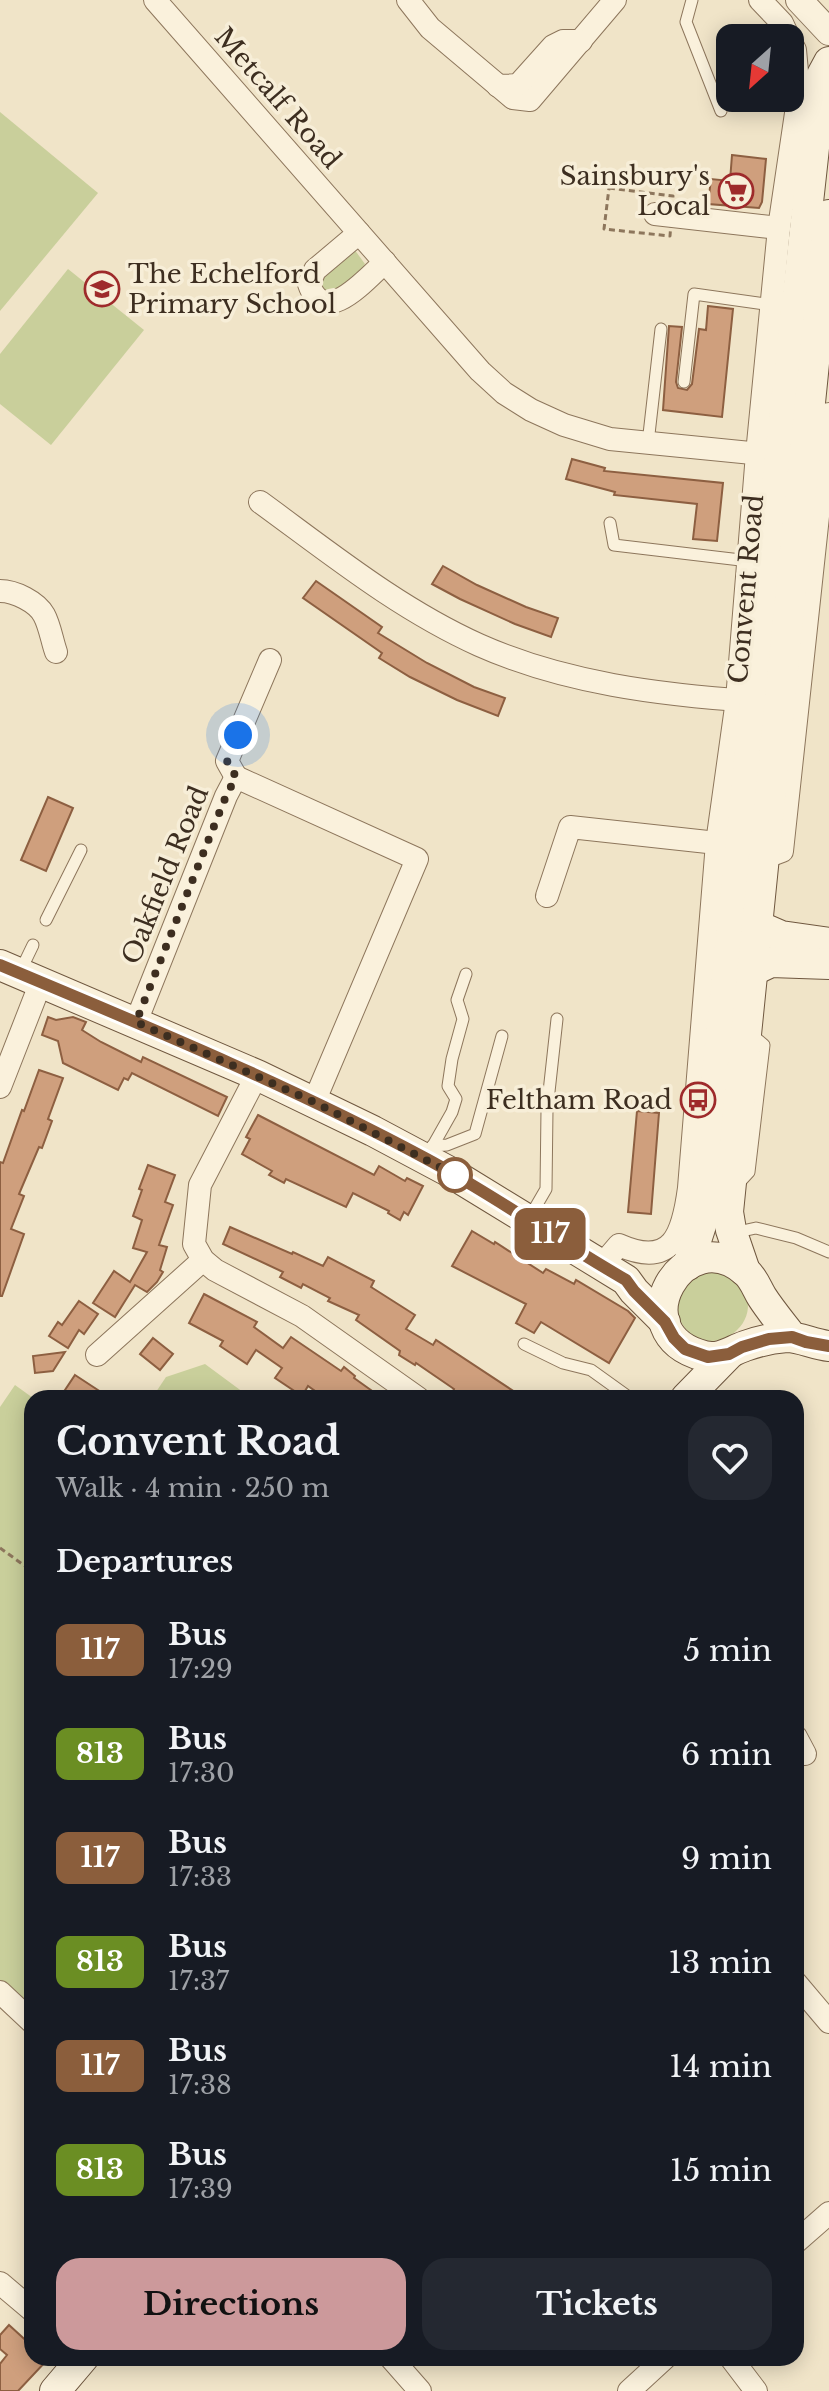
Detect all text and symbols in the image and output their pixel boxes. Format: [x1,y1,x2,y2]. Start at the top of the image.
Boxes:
street label: Metcalf Road [208,21,348,175]
north arrow [716,24,804,112]
map controls [716,24,804,112]
place label: Sainsbury's Local [560,160,710,222]
supermarket icon: Sainsbury's Local [717,172,755,210]
place label: The Echelford Primary School [128,258,336,320]
school or university icon: The Echelford Primary School [83,270,121,308]
street label: Convent Road [722,493,770,685]
your location [218,715,258,755]
street label: Oakfield Road [115,781,215,969]
bus stop icon: Feltham Road [679,1081,717,1119]
place label: Feltham Road [486,1084,672,1116]
unlabelled marker [438,1158,472,1192]
line badge: 117 [504,1208,596,1260]
text: 117 [531,1216,569,1251]
button: heart [688,1416,772,1500]
text: Convent Road [56,1418,340,1465]
text: Walk · 4 min · 250 m [56,1472,330,1504]
text: Departures [56,1543,233,1580]
text: Bus [168,1616,227,1653]
text: 117 [81,1632,119,1667]
text: 5 min [683,1632,772,1669]
text: 17:29 [168,1653,233,1685]
text: Bus [168,1720,227,1757]
text: 813 [76,1736,124,1771]
text: 6 min [681,1736,772,1773]
text: 17:30 [168,1757,235,1789]
text: Bus [168,1824,227,1861]
text: 117 [81,1840,119,1875]
text: 9 min [681,1840,772,1877]
text: 17:33 [168,1861,232,1893]
text: Bus [168,1928,227,1965]
text: 813 [76,1944,124,1979]
text: 13 min [668,1944,772,1981]
text: 17:37 [168,1965,229,1997]
text: Bus [168,2032,227,2069]
text: 117 [81,2048,119,2083]
text: 14 min [669,2048,772,2085]
text: 17:38 [168,2069,232,2101]
text: Bus [168,2136,227,2173]
text: 813 [76,2152,124,2187]
text: 15 min [670,2152,772,2189]
text: 17:39 [168,2173,233,2205]
button: Directions [56,2258,406,2350]
button: Tickets [422,2258,772,2350]

